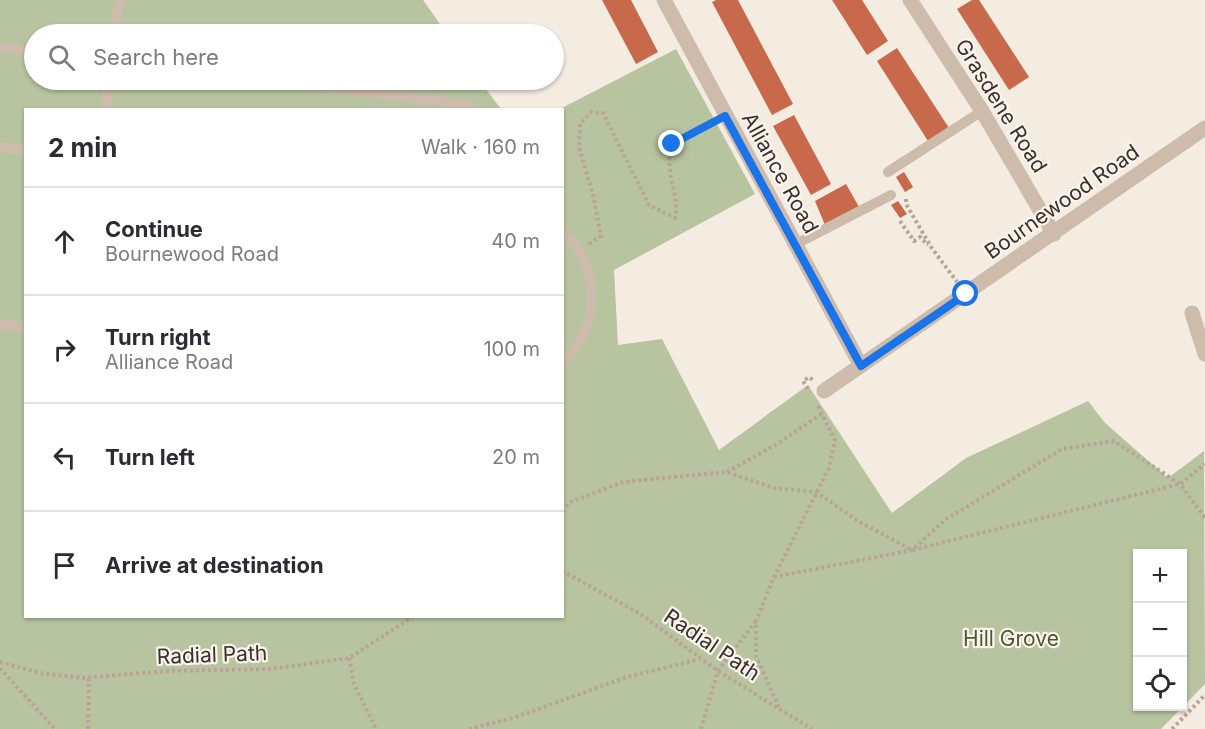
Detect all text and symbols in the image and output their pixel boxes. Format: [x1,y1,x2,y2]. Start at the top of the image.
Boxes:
search box [24,24,564,90]
street label: Grasdene Road [950,34,1053,177]
icon: search [45,41,78,74]
text: Search here [93,44,219,70]
street label: Alliance Road [737,108,824,238]
route end [658,130,684,156]
text: 2 min [48,132,118,163]
text: Walk · 160 m [421,135,540,159]
street label: Bournewood Road [980,139,1144,264]
text: Continue [105,216,203,242]
icon: ahead [48,225,81,258]
text: 40 m [491,229,540,253]
text: Bournewood Road [105,242,279,266]
route start [952,280,978,306]
text: Turn right [105,324,211,350]
icon: right [48,333,81,366]
text: 100 m [483,337,540,361]
text: Alliance Road [105,350,233,374]
icon: left [48,441,81,474]
text: Turn left [105,444,195,470]
text: 20 m [492,445,540,469]
icon: arrive [48,549,81,582]
map controls [1133,549,1187,711]
button: + [1133,549,1187,603]
text: Arrive at destination [105,552,324,578]
street label: Radial Path [660,603,765,686]
button: − [1133,603,1187,657]
park label: Hill Grove [963,626,1059,651]
street label: Radial Path [156,640,268,669]
button: locate [1133,657,1187,711]

